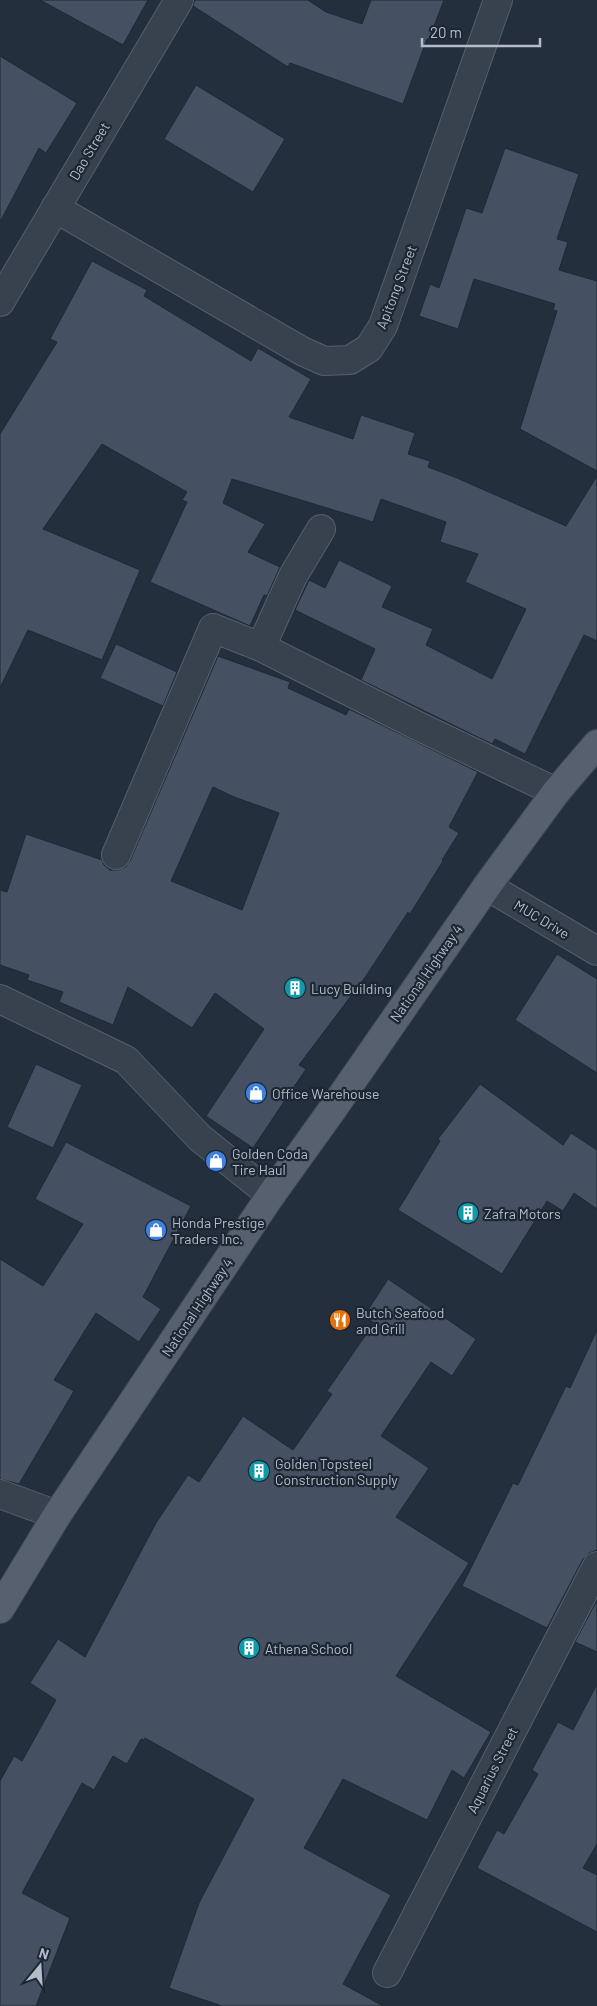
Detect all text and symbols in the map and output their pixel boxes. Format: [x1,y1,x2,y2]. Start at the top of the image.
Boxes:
scale bar [422,15,540,47]
text: 20 m [430,23,462,41]
street label: Dao Street [65,119,113,183]
street label: Apitong Street [372,243,420,331]
street label: MUC Drive [511,896,573,942]
street label: National Highway 4 [386,921,466,1025]
building icon: Lucy Building [283,976,307,1000]
place label: Lucy Building [311,980,392,997]
shop icon: Office Warehouse [244,1081,268,1105]
place label: Office Warehouse [272,1085,379,1102]
place label: Golden Coda Tire Haul [232,1145,308,1178]
shop icon: Golden Coda Tire Haul [204,1149,228,1173]
building icon: Zafra Motors [456,1201,480,1225]
place label: Zafra Motors [484,1205,561,1222]
place label: Honda Prestige Traders Inc. [172,1214,265,1247]
shop icon: Honda Prestige Traders Inc. [144,1218,168,1242]
street label: National Highway 4 [158,1254,236,1360]
place label: Butch Seafood and Grill [356,1304,445,1337]
restaurant icon: Butch Seafood and Grill [328,1308,352,1332]
place label: Golden Topsteel Construction Supply [275,1455,398,1488]
building icon: Golden Topsteel Construction Supply [247,1459,271,1483]
building icon: Athena School [237,1636,261,1660]
place label: Athena School [265,1640,352,1657]
street label: Aquarius Street [463,1724,521,1816]
north arrow [15,1941,65,1991]
text: N [37,1944,51,1963]

